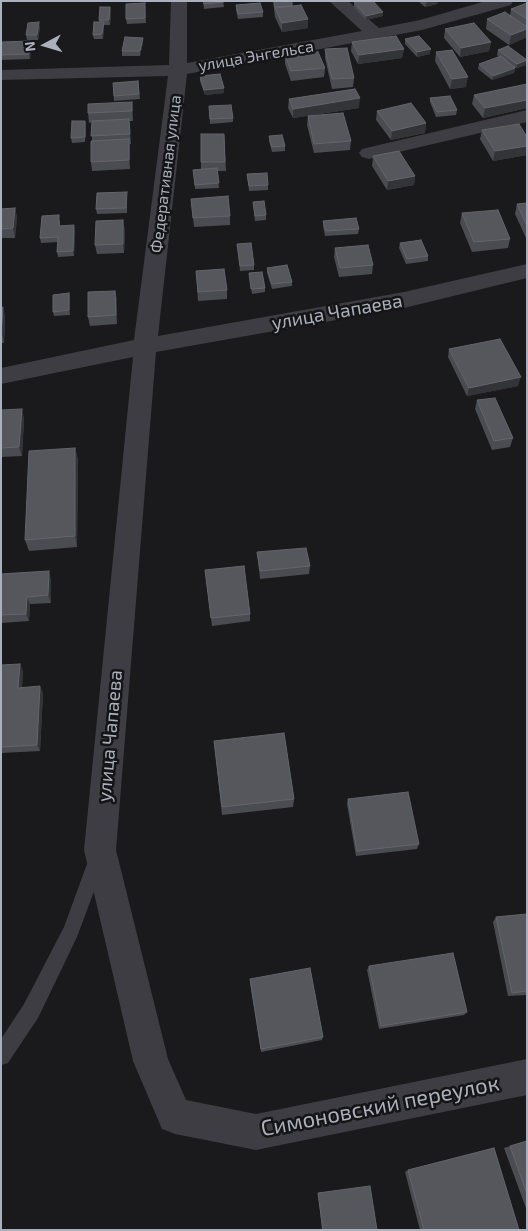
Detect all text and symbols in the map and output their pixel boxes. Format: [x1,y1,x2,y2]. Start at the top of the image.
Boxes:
north arrow [20,20,70,70]
street label: улица Энгельса [197,36,315,76]
text: N [21,41,39,53]
street label: Федеративная улица [147,94,185,254]
street label: улица Чапаева [270,289,404,335]
street label: улица Чапаева [93,669,127,803]
street label: Симоновский переулок [259,1070,501,1142]

